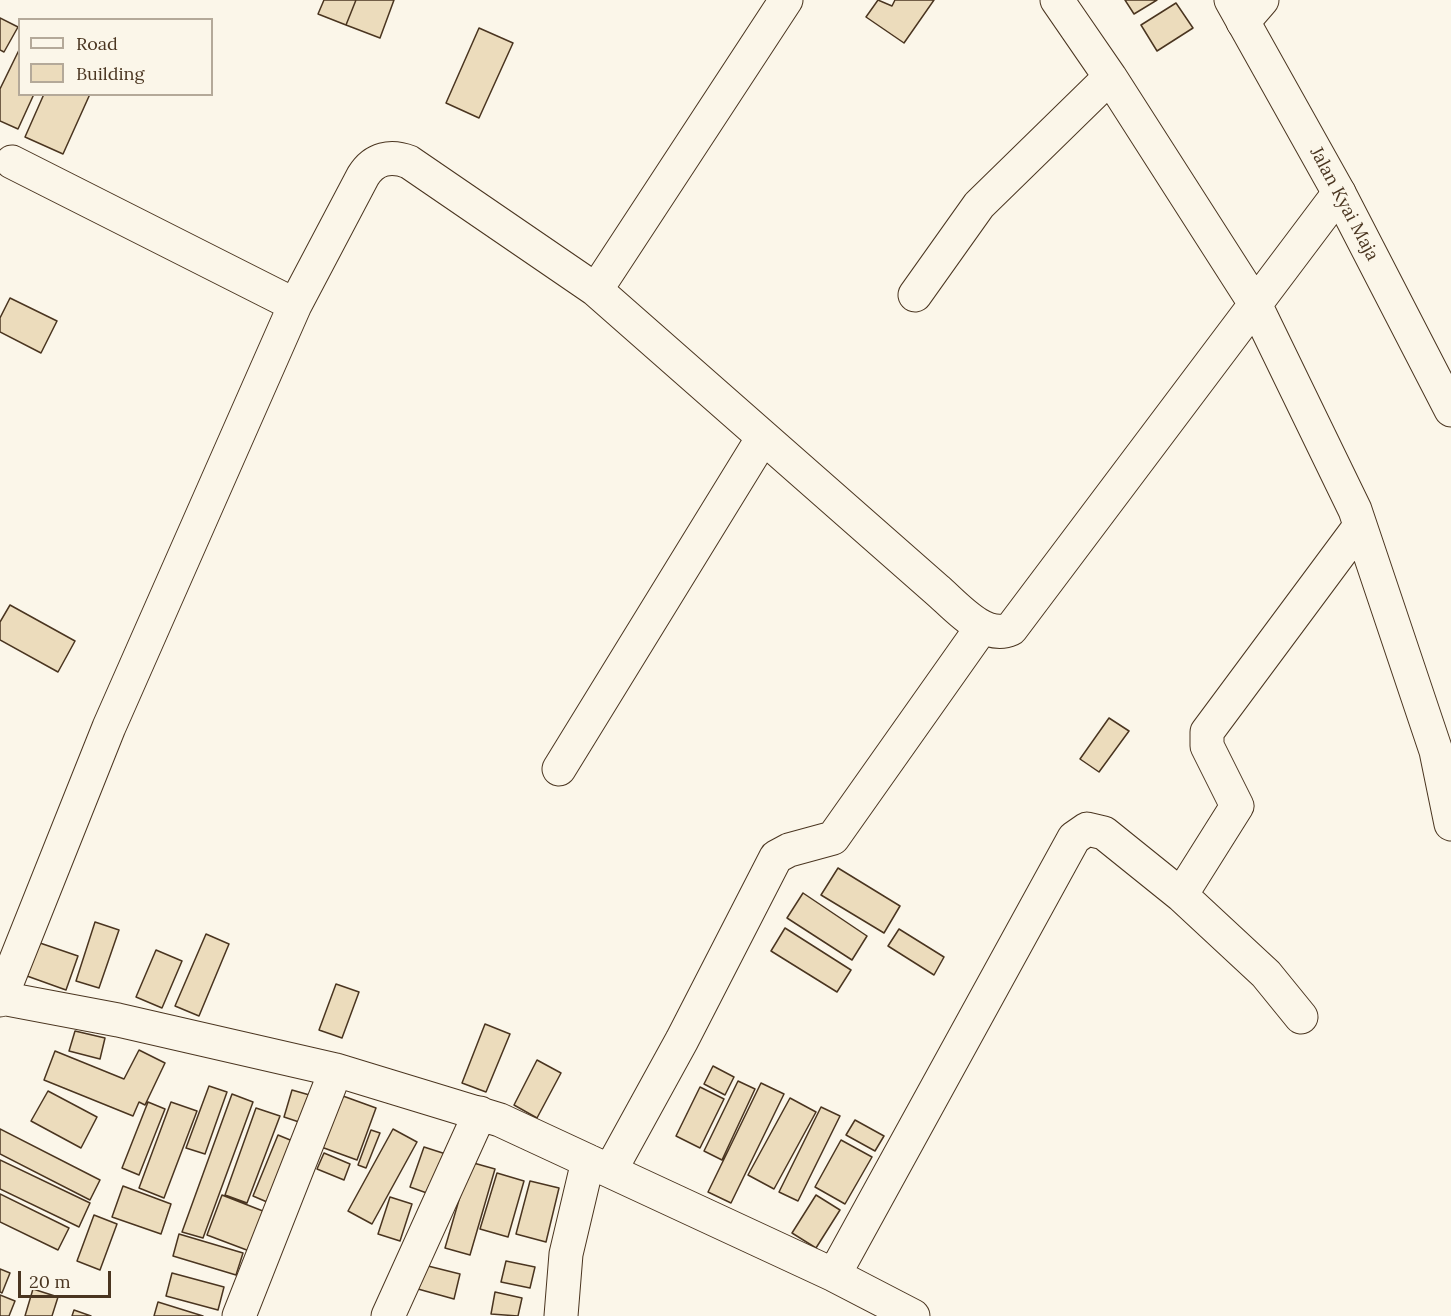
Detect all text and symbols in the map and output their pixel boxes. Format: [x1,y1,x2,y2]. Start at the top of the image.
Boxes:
legend [18,18,213,96]
text: Road [76,32,118,55]
text: Building [76,62,144,85]
street label: Jalan Kyai Maja [1305,143,1383,265]
scale bar [21,1259,114,1297]
text: 20 m [29,1270,71,1293]

